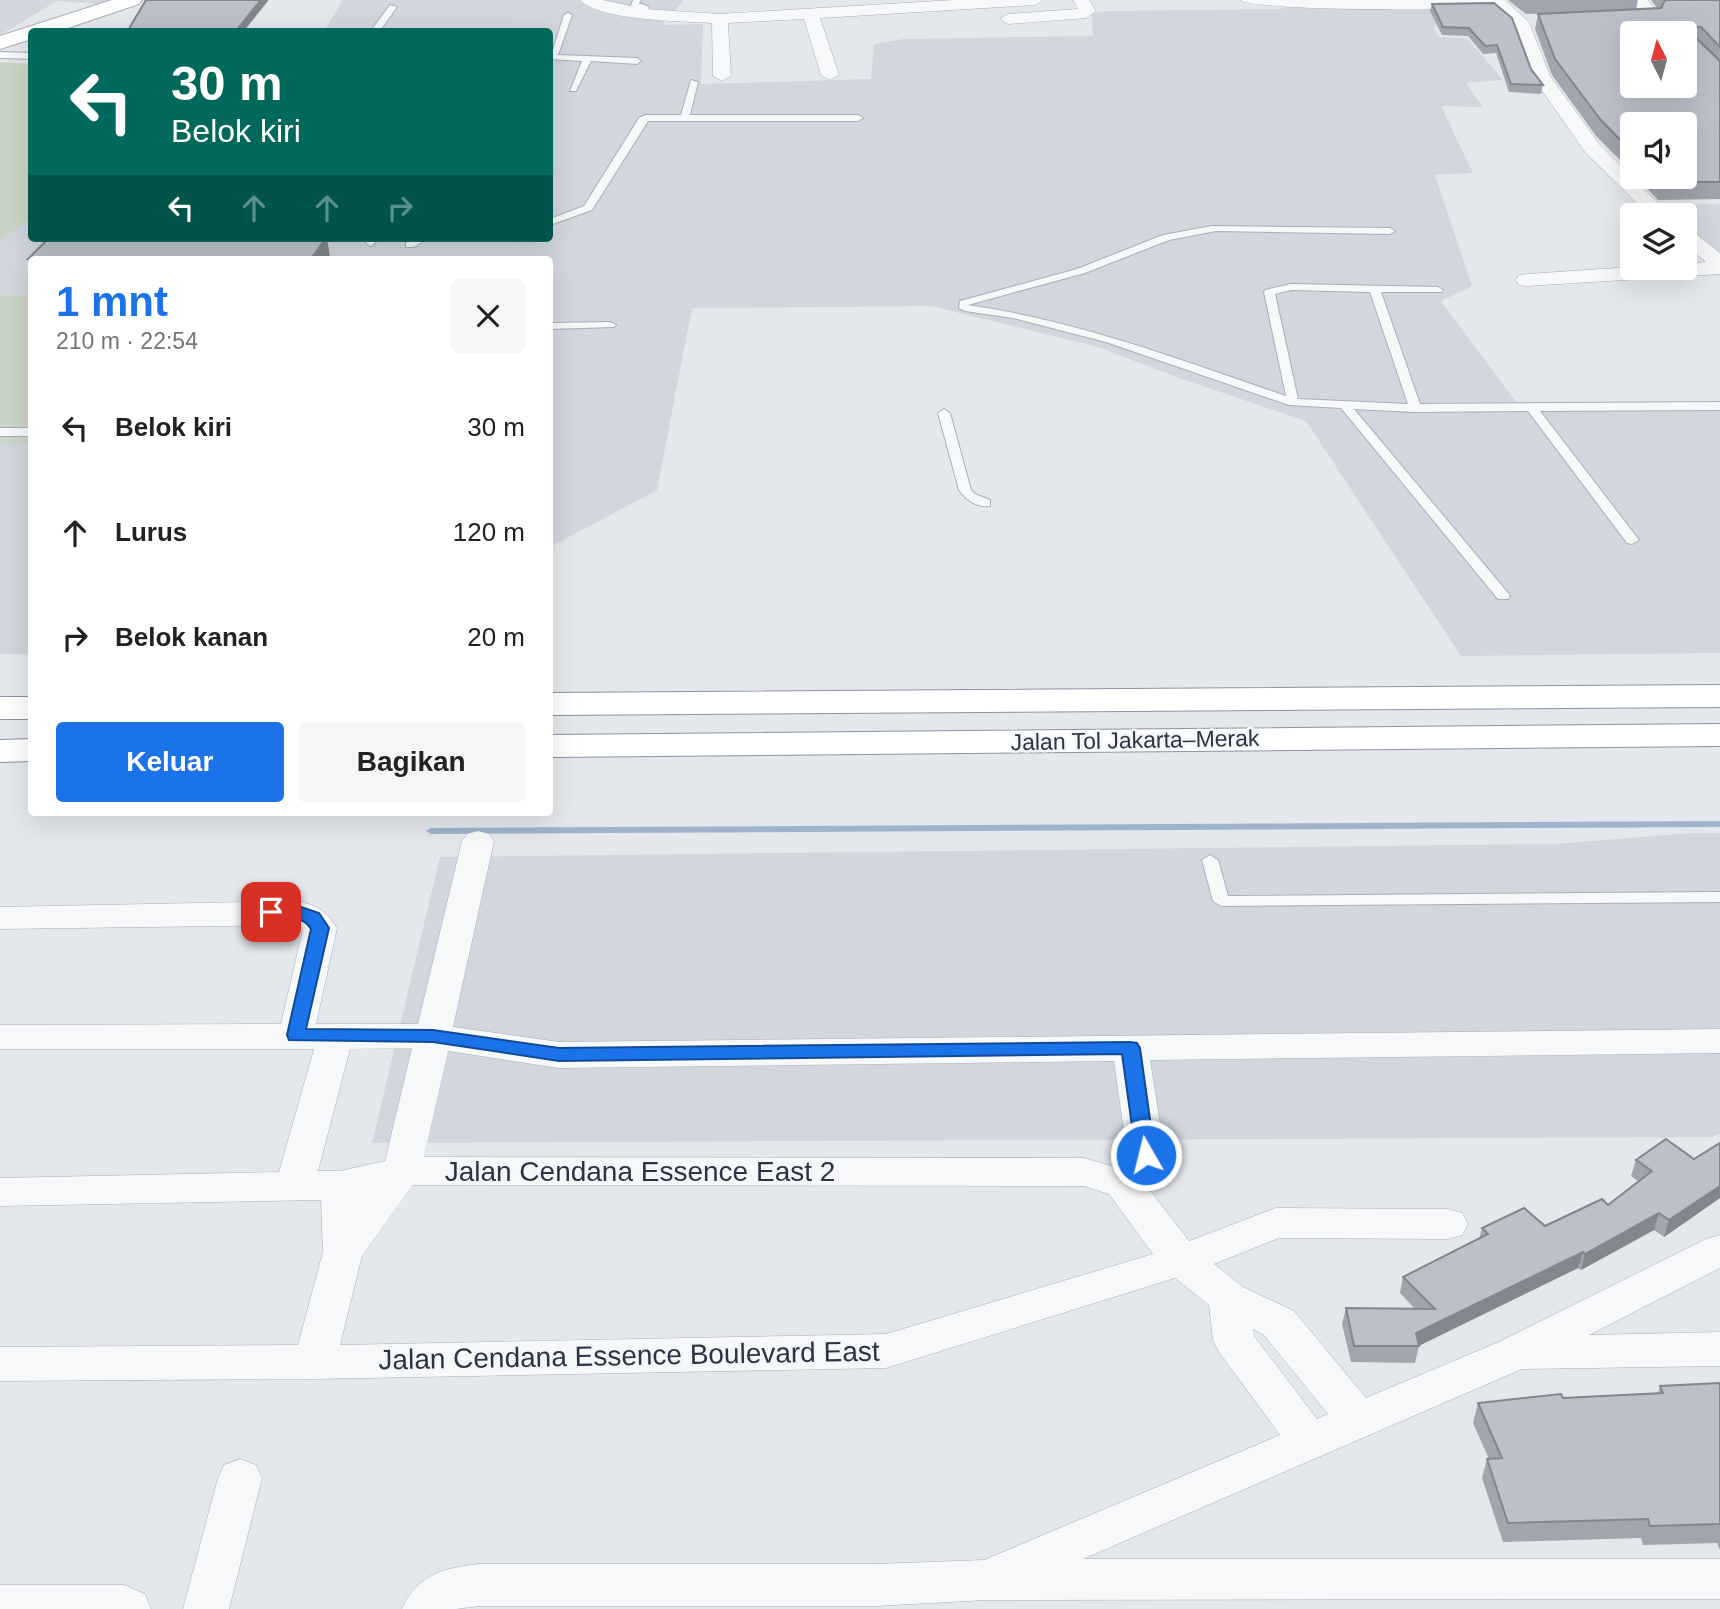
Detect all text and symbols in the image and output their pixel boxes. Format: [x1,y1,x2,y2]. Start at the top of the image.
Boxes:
north arrow [1620,21,1698,98]
map controls [1620,21,1697,280]
icon: left [56,56,147,147]
text: 30 m [171,56,283,110]
button: sound [1620,112,1697,189]
text: Belok kiri [171,113,301,149]
icon: left [162,189,200,227]
icon: ahead [235,189,273,227]
icon: ahead [308,189,346,227]
icon: right [381,189,419,227]
button: layers [1620,203,1697,280]
text: 1 mnt [56,278,168,325]
button: close [451,279,525,353]
text: 210 m · 22:54 [56,328,198,354]
icon: left [56,409,94,447]
text: Belok kiri [115,412,232,442]
text: 30 m [467,412,525,442]
icon: ahead [56,514,94,552]
text: Lurus [115,517,187,547]
text: 120 m [453,517,525,547]
icon: right [56,619,94,657]
text: Belok kanan [115,622,268,652]
text: 20 m [467,622,525,652]
button: Keluar [56,722,284,802]
button: Bagikan [298,722,525,802]
street label: Jalan Tol Jakarta–Merak [1010,725,1260,755]
pin [241,882,301,942]
icon: arrive [252,893,290,931]
position arrow [1109,1118,1183,1192]
street label: Jalan Cendana Essence East 2 [445,1156,835,1187]
street label: Jalan Cendana Essence Boulevard East [378,1336,880,1375]

